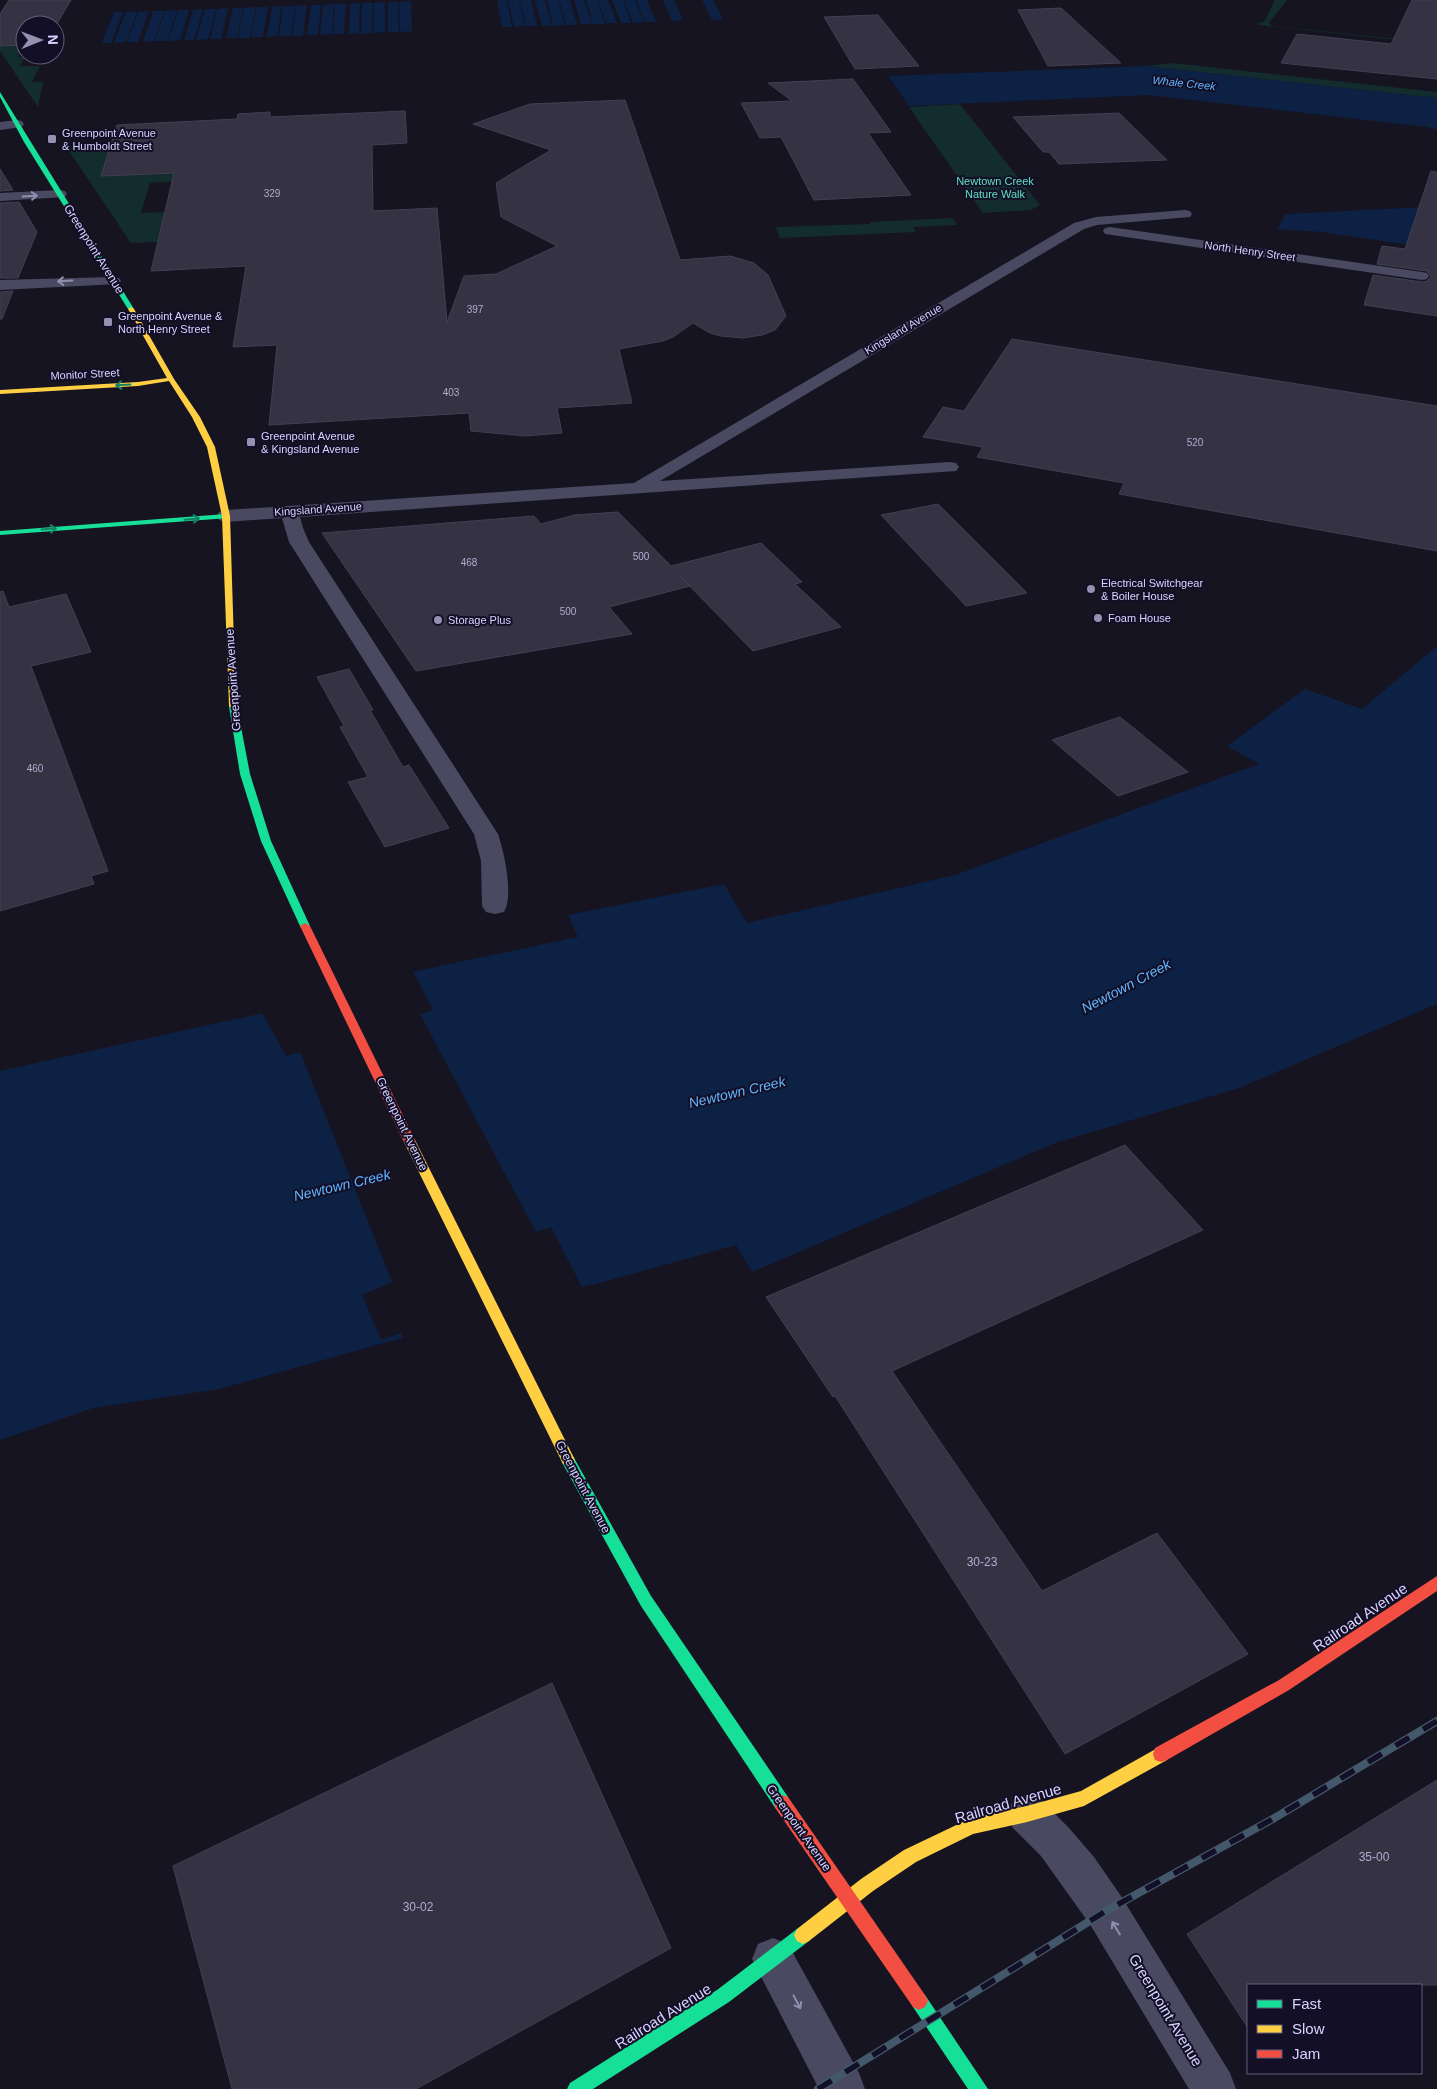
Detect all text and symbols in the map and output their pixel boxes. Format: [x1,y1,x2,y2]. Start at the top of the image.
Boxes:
north arrow [15,15,65,65]
text: N [45,35,61,45]
water label: Whale Creek [1152,74,1217,92]
place label: Greenpoint Avenue & Humboldt Street [62,127,156,152]
marker: Greenpoint Avenue & Humboldt Street [46,133,58,145]
park label: Newtown Creek Nature Walk [956,175,1034,200]
house number: 329 [264,188,281,199]
one-way arrow [22,191,38,201]
street label: Greenpoint Avenue [61,202,127,296]
street label: North Henry Street [1204,239,1296,263]
one-way arrow [58,277,74,286]
street label: Kingsland Avenue [862,301,944,357]
house number: 397 [467,304,484,315]
place label: Greenpoint Avenue & North Henry Street [118,310,223,335]
marker: Greenpoint Avenue & North Henry Street [102,316,114,328]
street label: Monitor Street [50,366,120,382]
one-way arrow [115,380,131,389]
house number: 403 [443,387,460,398]
place label: Greenpoint Avenue & Kingsland Avenue [261,430,359,455]
marker: Greenpoint Avenue & Kingsland Avenue [245,436,257,448]
house number: 520 [1187,437,1204,448]
street label: Kingsland Avenue [274,500,362,518]
one-way arrow [184,514,200,524]
one-way arrow [40,525,56,534]
house number: 500 [633,551,650,562]
house number: 468 [461,557,478,568]
place label: Electrical Switchgear & Boiler House [1101,577,1203,602]
marker: Electrical Switchgear & Boiler House [1085,583,1097,595]
house number: 500 [560,606,577,617]
marker: Foam House [1092,612,1104,624]
place label: Foam House [1108,612,1171,624]
marker: Storage Plus [432,614,444,626]
place label: Storage Plus [448,614,511,626]
street label: Greenpoint Avenue [222,628,244,732]
house number: 460 [27,763,44,774]
water label: Newtown Creek [1079,955,1174,1016]
water label: Newtown Creek [687,1073,788,1111]
street label: Greenpoint Avenue [373,1075,431,1173]
water label: Newtown Creek [292,1166,393,1204]
street label: Greenpoint Avenue [553,1438,613,1536]
house number: 30-23 [967,1555,998,1569]
street label: Railroad Avenue [1310,1579,1410,1655]
street label: Railroad Avenue [953,1780,1063,1826]
street label: Greenpoint Avenue [764,1782,834,1874]
house number: 35-00 [1359,1850,1390,1864]
house number: 30-02 [403,1900,434,1914]
one-way arrow [1111,1921,1121,1935]
street label: Greenpoint Avenue [1126,1951,1206,2069]
street label: Railroad Avenue [612,1980,714,2052]
legend [1247,1984,1422,2074]
one-way arrow [792,1994,802,2009]
text: Fast [1292,1995,1322,2012]
text: Slow [1292,2020,1325,2037]
text: Jam [1292,2045,1320,2062]

